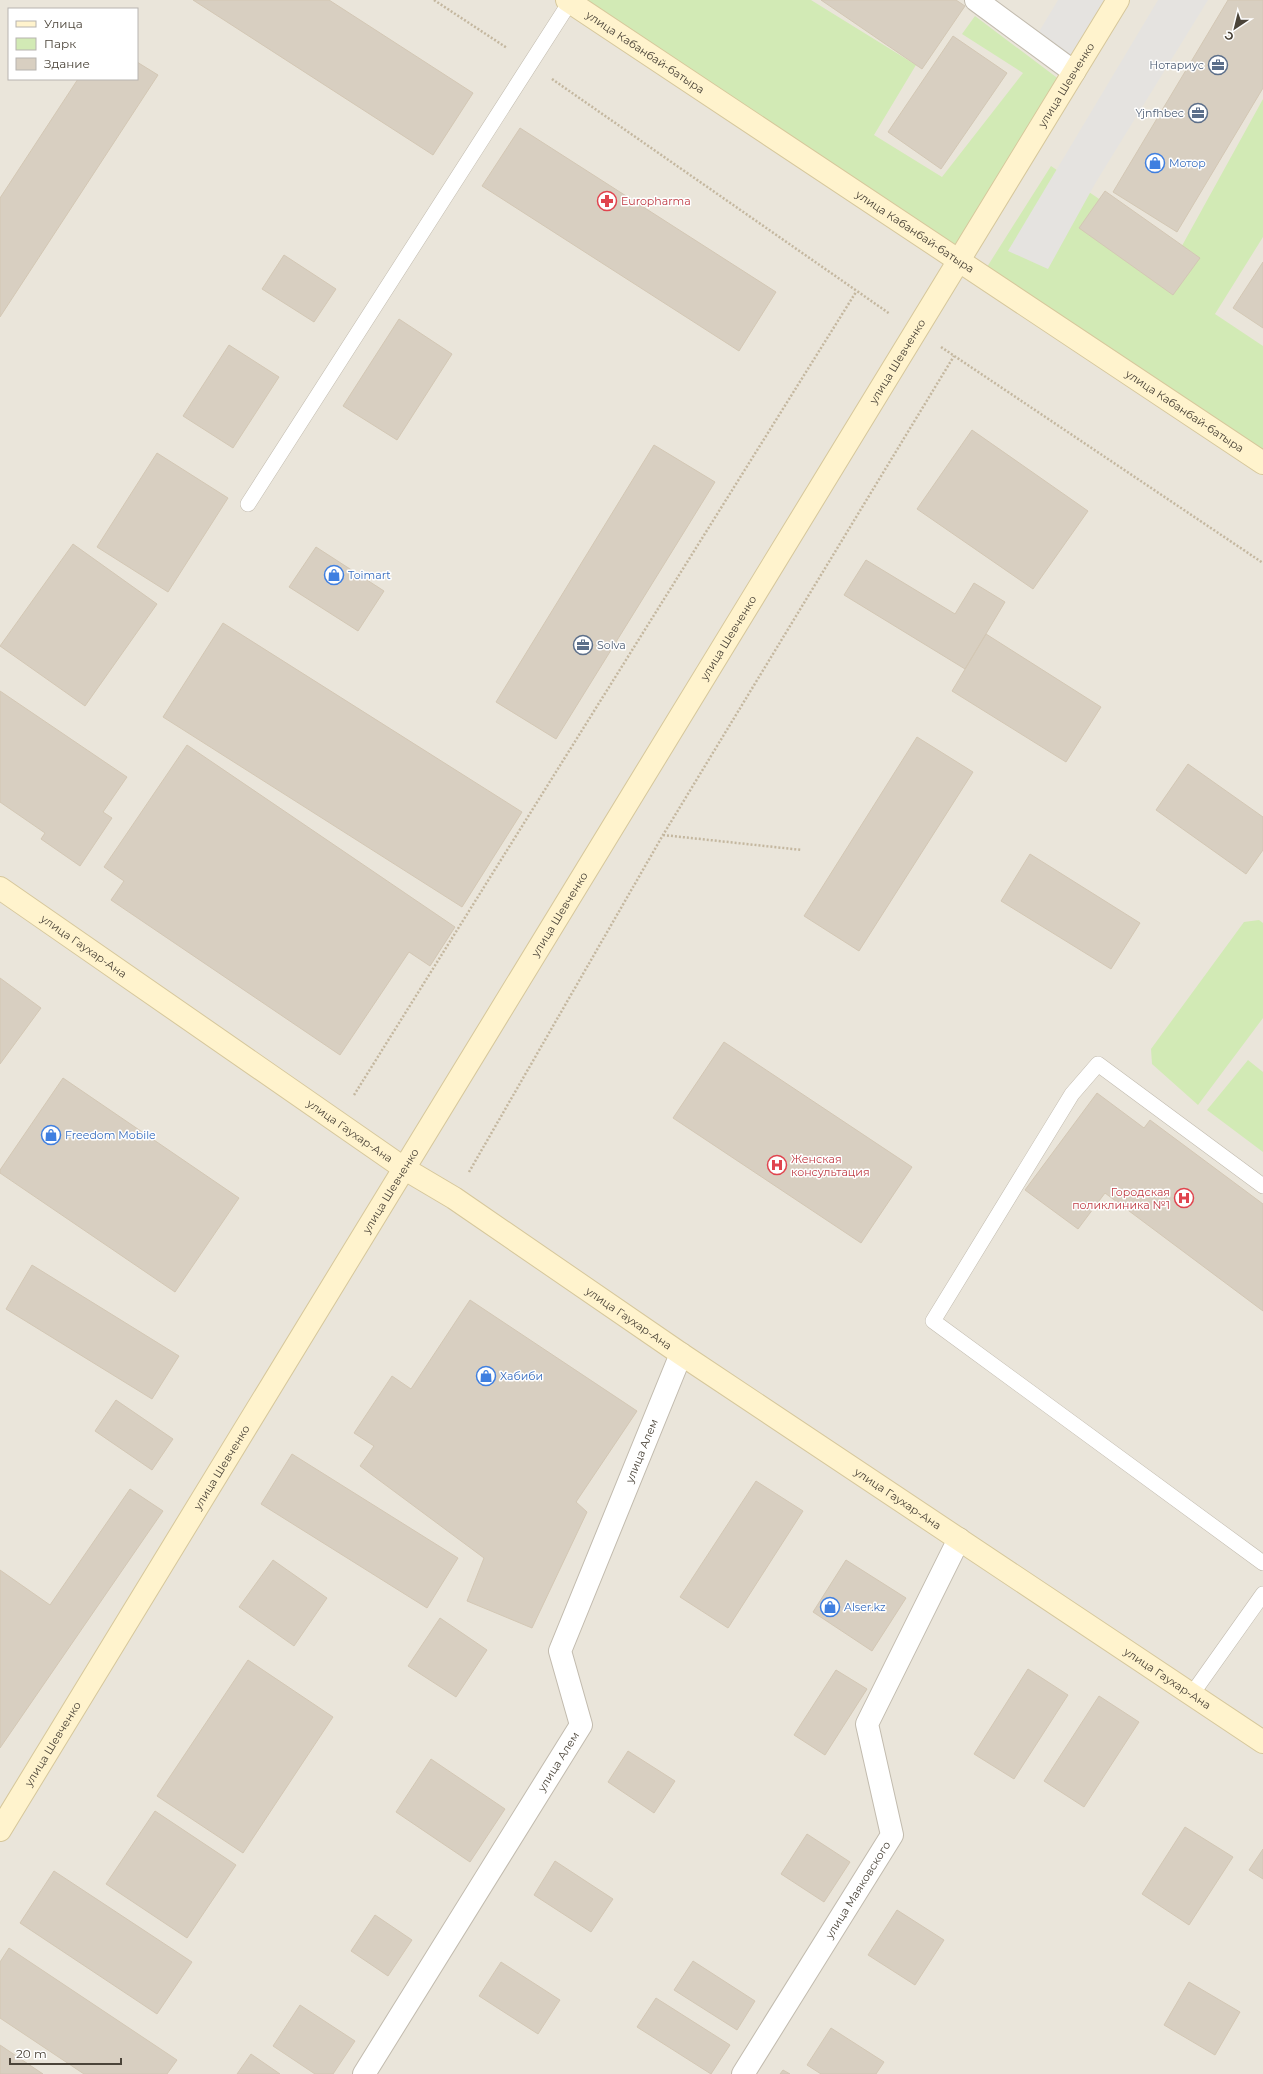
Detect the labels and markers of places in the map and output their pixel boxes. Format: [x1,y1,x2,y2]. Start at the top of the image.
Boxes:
office icon: Нотариус [1207,54,1229,76]
place label: Нотариус [1149,58,1204,72]
office icon: Yjnfhbec [1187,102,1209,124]
place label: Yjnfhbec [1135,106,1184,120]
shop icon: Мотор [1144,152,1166,174]
place label: Мотор [1169,156,1206,170]
pharmacy icon: Europharma [596,190,618,212]
place label: Europharma [621,194,691,208]
shop icon: Toimart [323,564,345,586]
place label: Toimart [348,568,391,582]
office icon: Solva [572,634,594,656]
place label: Solva [597,638,626,652]
shop icon: Freedom Mobile [40,1124,62,1146]
place label: Freedom Mobile [65,1128,156,1142]
place label: Женская консультация [791,1152,870,1179]
hospital icon: Женская консультация [766,1154,788,1176]
place label: Городская поликлиника №1 [1072,1185,1170,1212]
hospital icon: Городская поликлиника №1 [1173,1187,1195,1209]
shop icon: Хабиби [475,1365,497,1387]
place label: Хабиби [500,1369,543,1383]
shop icon: Alser.kz [819,1596,841,1618]
place label: Alser.kz [844,1600,886,1614]

